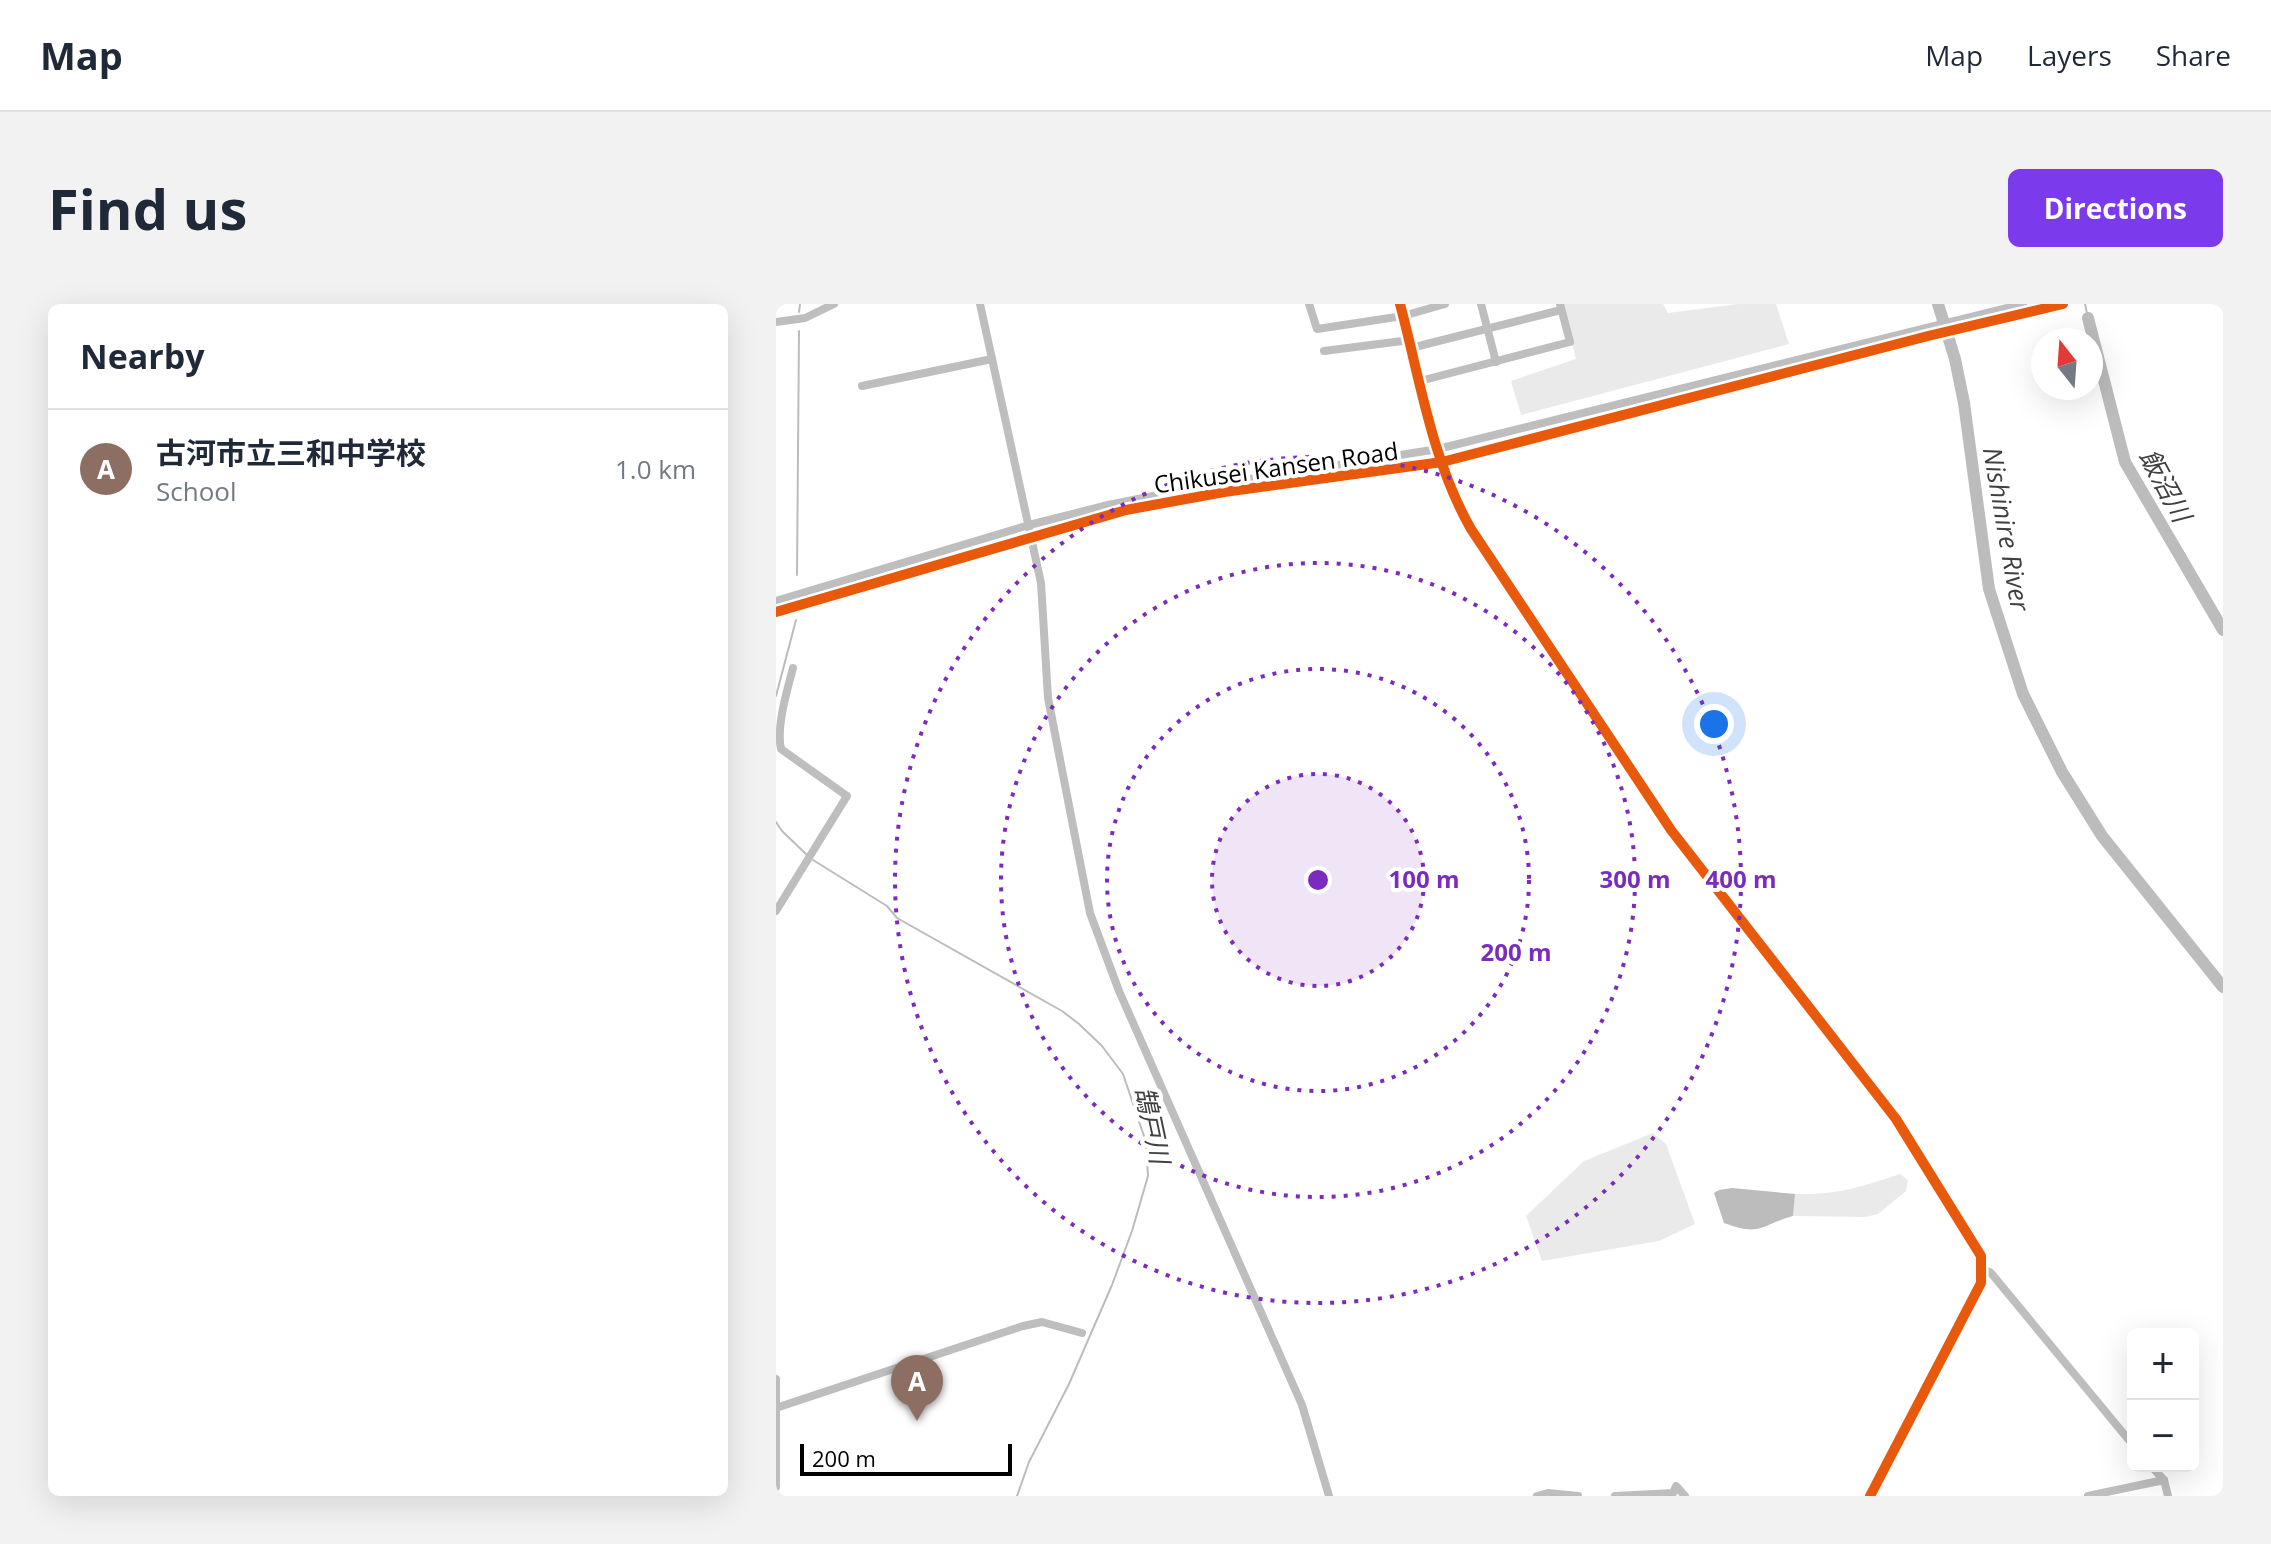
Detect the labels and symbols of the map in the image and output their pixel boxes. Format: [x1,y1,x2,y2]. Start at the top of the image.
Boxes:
north arrow [2031,328,2103,400]
street label: Chikusei Kansen Road [1152,434,1400,500]
water label: 飯沼川 [2132,442,2202,531]
water label: Nishinire River [1975,444,2039,615]
your location [1694,704,1734,744]
text: 100 m [1389,862,1459,895]
text: 300 m [1600,862,1670,895]
text: 400 m [1706,862,1776,895]
centre of rings [1304,866,1332,894]
text: 200 m [1481,935,1551,968]
water label: 鵠戸川 [1127,1083,1179,1170]
pin: A [891,1355,943,1421]
scale bar [800,1440,1012,1476]

